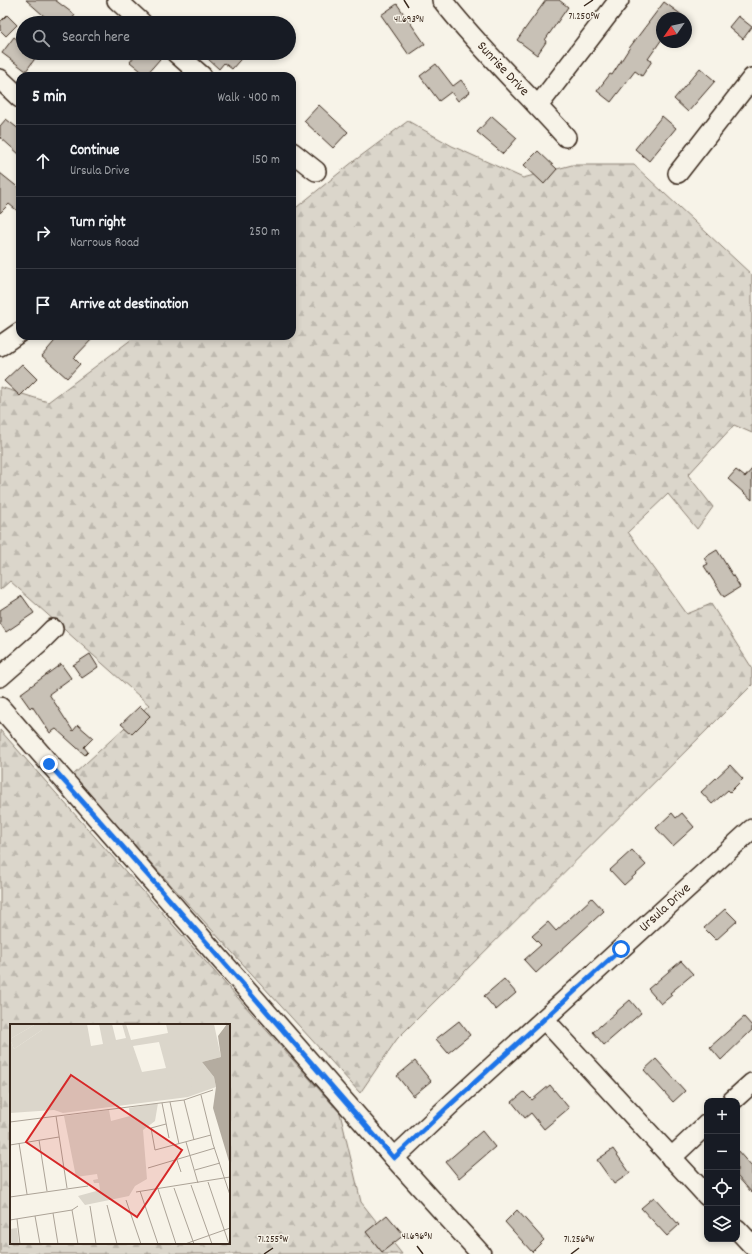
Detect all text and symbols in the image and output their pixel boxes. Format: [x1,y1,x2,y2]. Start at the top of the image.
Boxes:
text: 71.250°W [568,10,600,24]
north arrow [656,12,692,48]
text: 41.693°N [394,13,424,27]
search box [16,16,296,60]
icon: search [30,27,52,49]
text: Search here [62,27,130,49]
street label: Sunrise Drive [472,37,533,101]
text: 5 min [32,86,66,110]
text: Walk · 400 m [218,89,280,108]
text: Continue [70,140,119,162]
icon: ahead [32,150,54,172]
text: 150 m [252,151,280,170]
text: Ursula Drive [70,162,129,181]
text: Turn right [70,212,126,234]
icon: right [32,222,54,244]
text: 250 m [249,223,280,242]
text: Narrows Road [70,234,139,253]
icon: arrive [32,294,54,316]
text: Arrive at destination [70,294,188,316]
route end [40,755,58,773]
street label: Ursula Drive [635,879,696,937]
route start [612,940,630,958]
inset map [10,1024,230,1244]
map controls [704,1098,740,1242]
button: + [704,1098,740,1134]
button: − [704,1134,740,1170]
button: locate [704,1170,740,1206]
button: layers [704,1206,740,1242]
text: 41.696°N [402,1230,432,1244]
text: 71.255°W [258,1233,288,1247]
text: 71.256°W [564,1233,595,1247]

